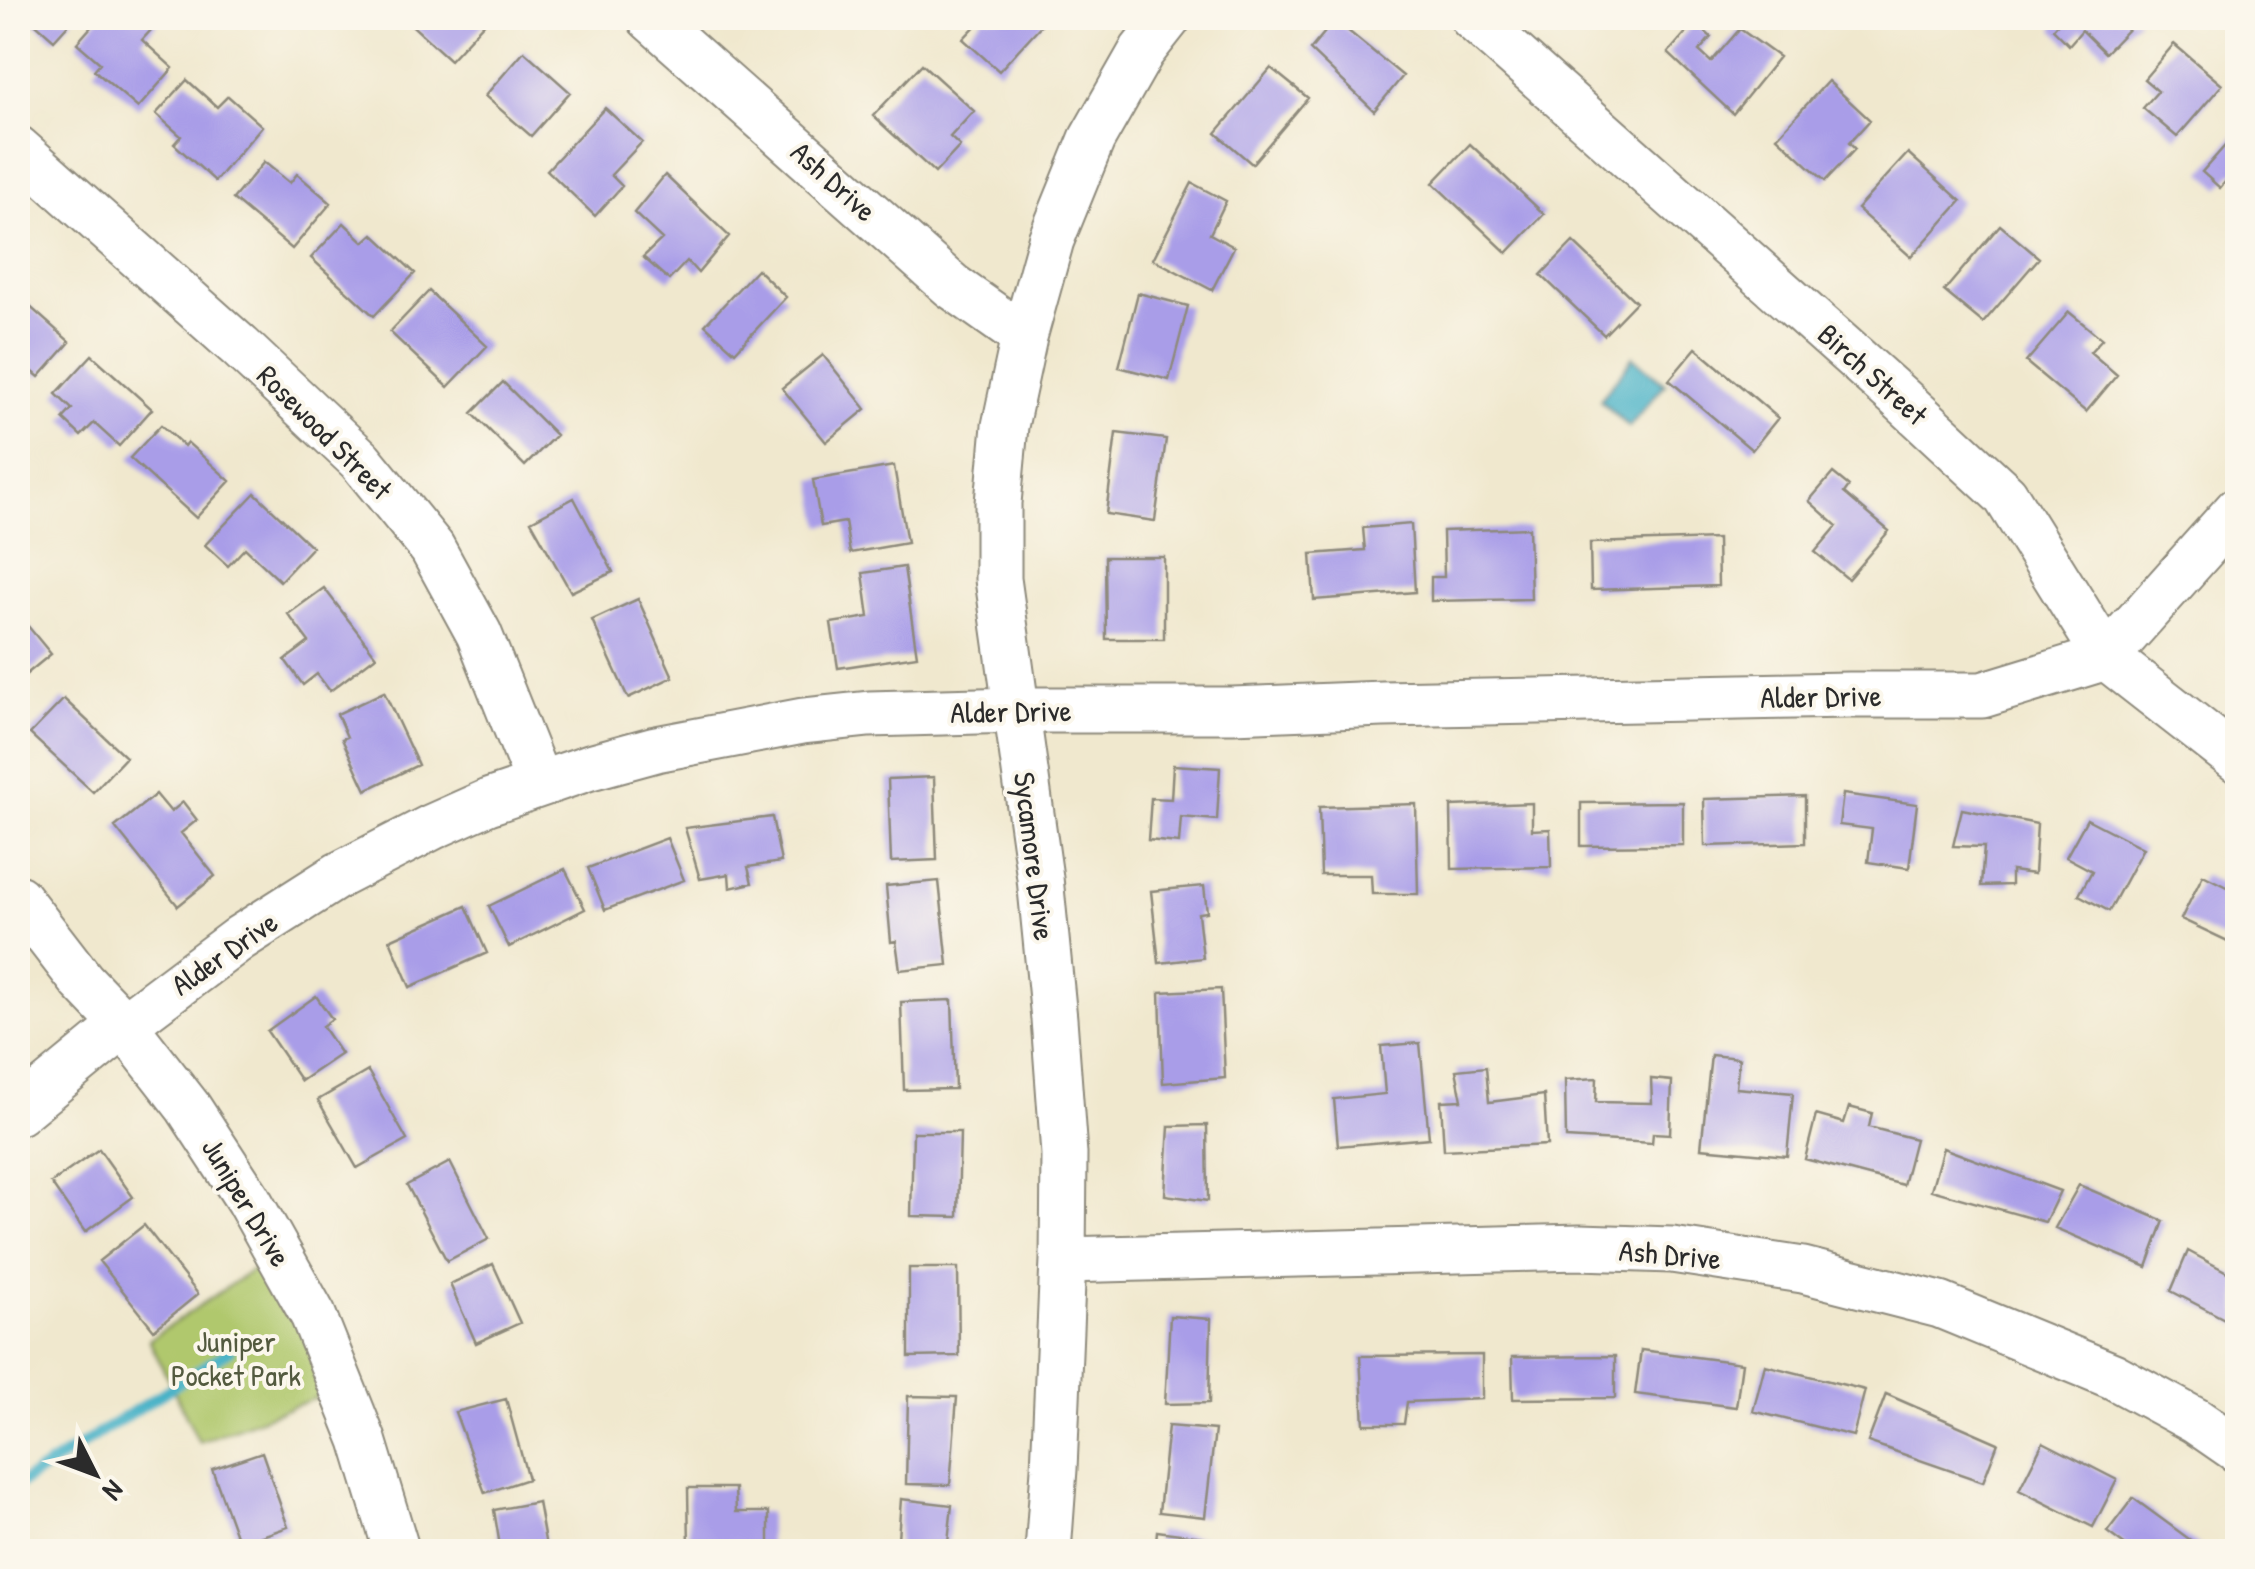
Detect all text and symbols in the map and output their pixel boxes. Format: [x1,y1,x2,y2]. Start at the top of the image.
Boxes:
street label: Ash Drive [783,132,885,230]
street label: Birch Street [1810,314,1937,434]
street label: Rosewood Street [249,356,402,509]
street label: Alder Drive [1760,675,1882,717]
street label: Alder Drive [950,690,1072,732]
street label: Sycamore Drive [1005,770,1065,942]
street label: Alder Drive [163,902,285,1004]
street label: Juniper Drive [193,1130,301,1274]
street label: Ash Drive [1617,1230,1723,1278]
park label: Juniper Pocket Park [171,1321,301,1395]
north arrow [45,1424,145,1524]
text: N [94,1472,133,1509]

